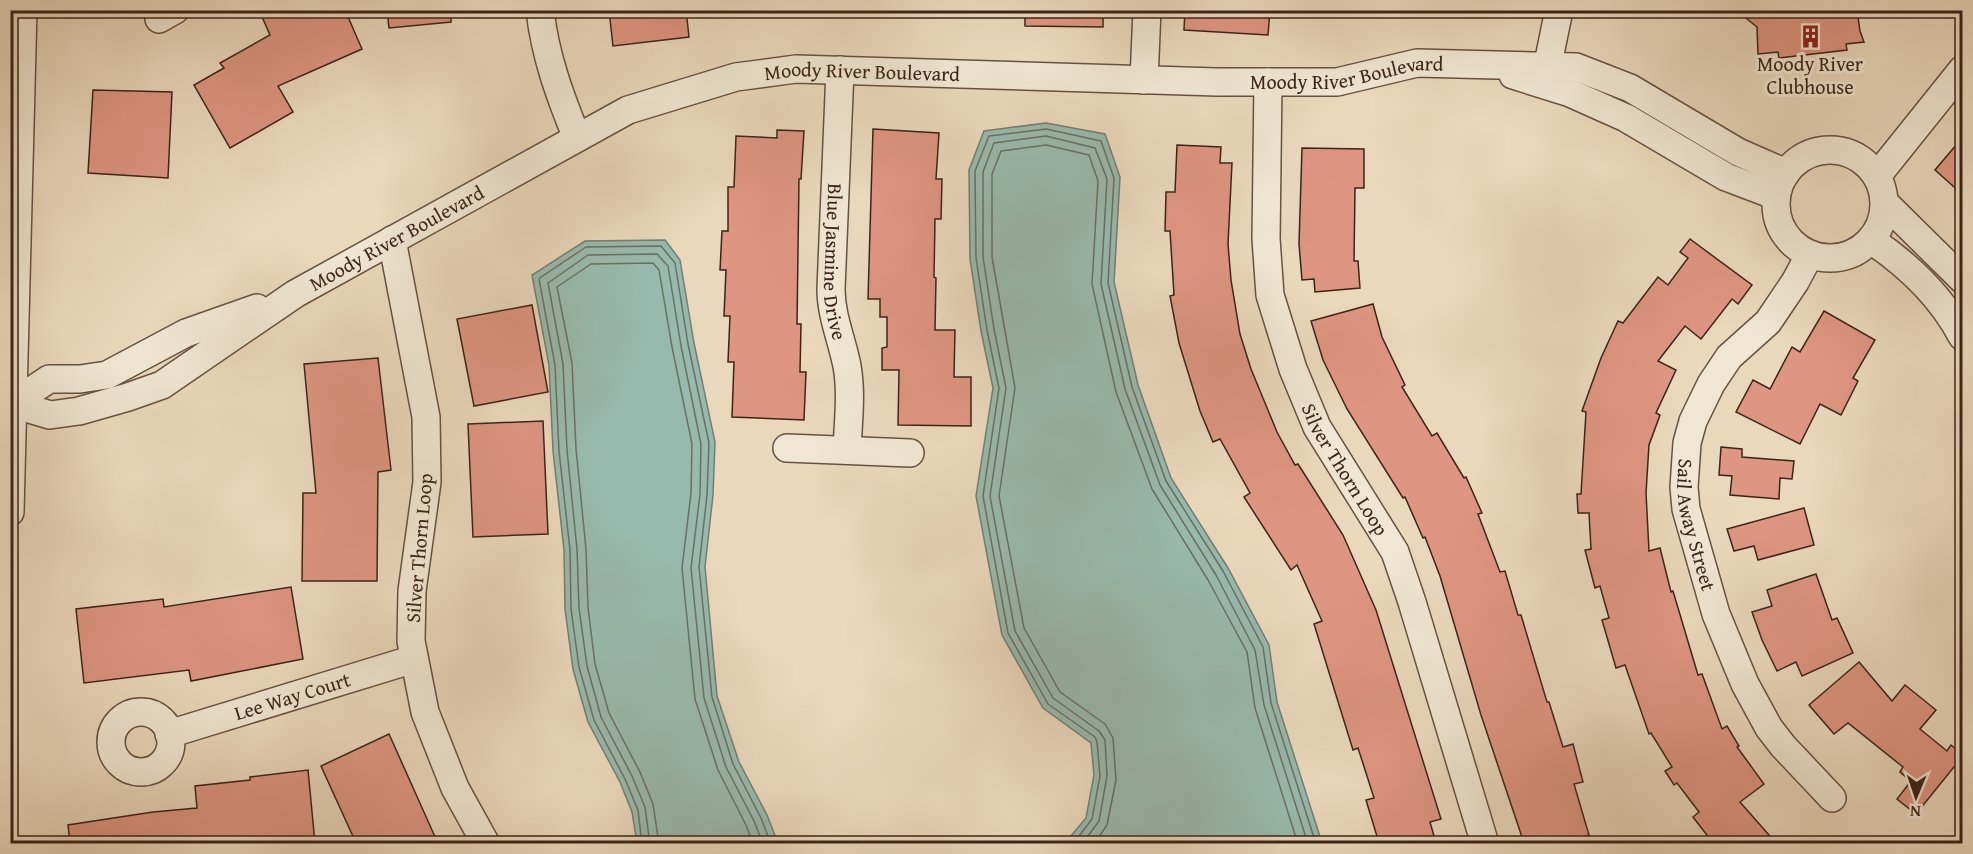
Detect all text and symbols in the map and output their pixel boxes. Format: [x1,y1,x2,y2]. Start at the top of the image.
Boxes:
building icon: Moody River Clubhouse [1797,23,1823,49]
street label: Moody River Boulevard [1250,48,1444,96]
place label: Moody River Clubhouse [1757,49,1863,101]
street label: Moody River Boulevard [762,53,961,88]
street label: Moody River Boulevard [304,177,489,298]
street label: Blue Jasmine Drive [817,183,855,343]
street label: Silver Thorn Loop [1295,399,1396,541]
street label: Sail Away Street [1670,458,1724,594]
street label: Silver Thorn Loop [398,472,440,624]
street label: Lee Way Court [230,664,354,727]
north arrow [1886,767,1946,827]
text: N [1909,800,1921,824]

